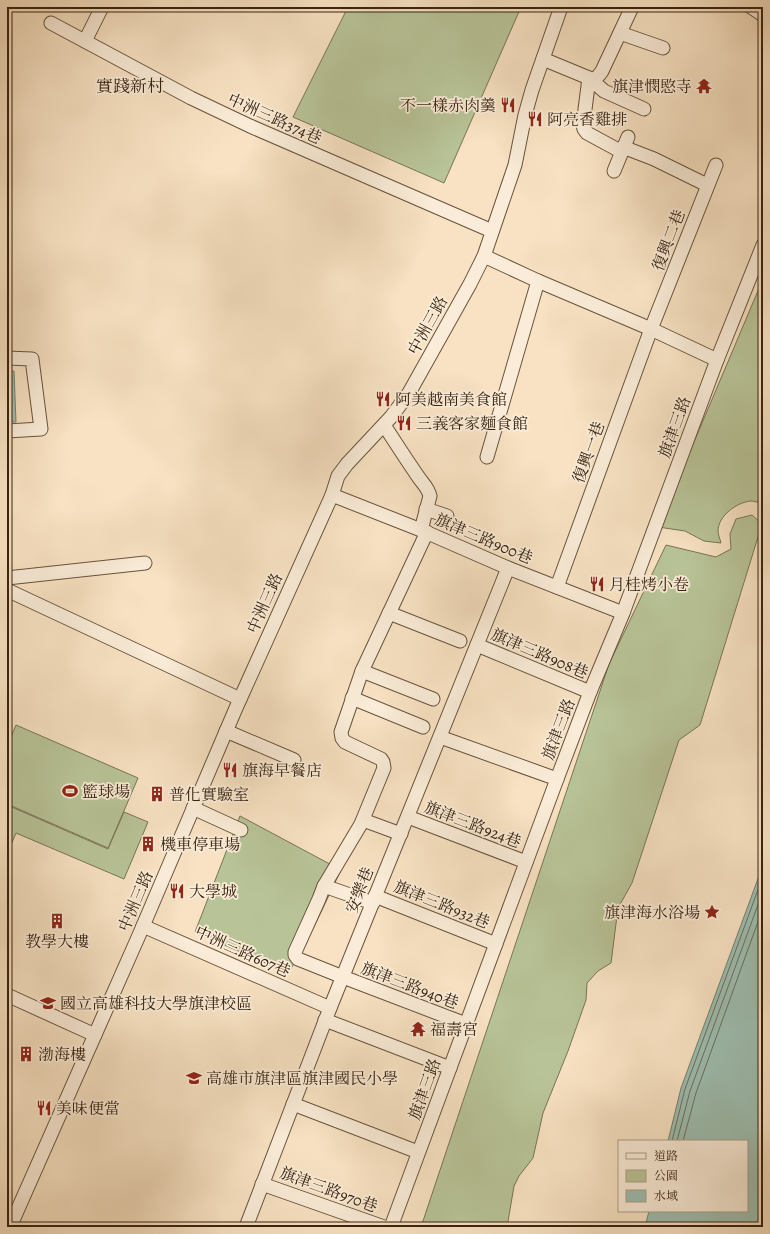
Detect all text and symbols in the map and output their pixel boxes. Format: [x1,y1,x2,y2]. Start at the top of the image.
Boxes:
district label: 實踐新村 [96,75,164,98]
place label: 旗津憫愍寺 [612,76,692,98]
temple icon: 旗津憫愍寺 [695,77,713,95]
street label: 中洲三路374巷 [224,88,325,149]
place label: 不一樣赤肉羹 [400,95,496,117]
restaurant icon: 不一樣赤肉羹 [499,96,517,114]
place label: 阿亮香雞排 [547,109,627,131]
restaurant icon: 阿亮香雞排 [526,110,544,128]
street label: 復興二巷 [647,207,691,274]
street label: 中洲三路 [403,292,453,359]
place label: 阿美越南美食館 [395,389,507,411]
restaurant icon: 阿美越南美食館 [374,390,392,408]
street label: 旗津三路 [654,394,696,461]
place label: 三義客家麵食館 [416,413,528,435]
restaurant icon: 三義客家麵食館 [395,414,413,432]
street label: 復興一巷 [568,419,610,486]
street label: 旗津三路900巷 [431,508,536,569]
street label: 中洲三路 [242,570,288,637]
place label: 月桂烤小卷 [609,574,689,596]
restaurant icon: 月桂烤小卷 [588,575,606,593]
street label: 旗津三路908巷 [488,624,592,684]
street label: 旗津三路 [537,696,581,763]
place label: 旗海早餐店 [242,760,322,782]
restaurant icon: 旗海早餐店 [221,761,239,779]
place label: 籃球場 [82,781,130,803]
sports icon: 籃球場 [61,782,79,800]
place label: 普化實驗室 [169,784,249,806]
building icon: 普化實驗室 [148,785,166,803]
street label: 旗津三路924巷 [421,796,524,854]
place label: 機車停車場 [160,834,240,856]
building icon: 機車停車場 [139,835,157,853]
street label: 安樂巷 [341,864,379,917]
street label: 中洲三路 [113,868,159,935]
street label: 旗津三路932巷 [390,876,493,934]
place label: 大學城 [189,881,237,903]
restaurant icon: 大學城 [168,882,186,900]
place label: 旗津海水浴場 [604,902,700,924]
place icon: 旗津海水浴場 [703,903,721,921]
building icon: 教學大樓 [48,912,66,930]
street label: 中洲三路607巷 [191,921,294,983]
place label: 教學大樓 [25,931,89,953]
street label: 旗津三路940巷 [358,957,462,1015]
place label: 國立高雄科技大學旗津校區 [60,993,252,1015]
school or university icon: 國立高雄科技大學旗津校區 [39,994,57,1012]
place label: 福壽宮 [430,1019,478,1041]
temple icon: 福壽宮 [409,1020,427,1038]
place label: 渤海樓 [38,1044,86,1066]
building icon: 渤海樓 [17,1045,35,1063]
street label: 旗津三路 [404,1056,446,1123]
place label: 高雄市旗津區旗津國民小學 [206,1068,398,1090]
school or university icon: 高雄市旗津區旗津國民小學 [185,1069,203,1087]
place label: 美味便當 [56,1098,120,1120]
restaurant icon: 美味便當 [35,1099,53,1117]
legend [618,1140,748,1212]
text: 道路 [654,1148,678,1164]
street label: 旗津三路970巷 [277,1162,381,1218]
text: 公園 [654,1168,678,1184]
text: 水域 [654,1188,678,1204]

